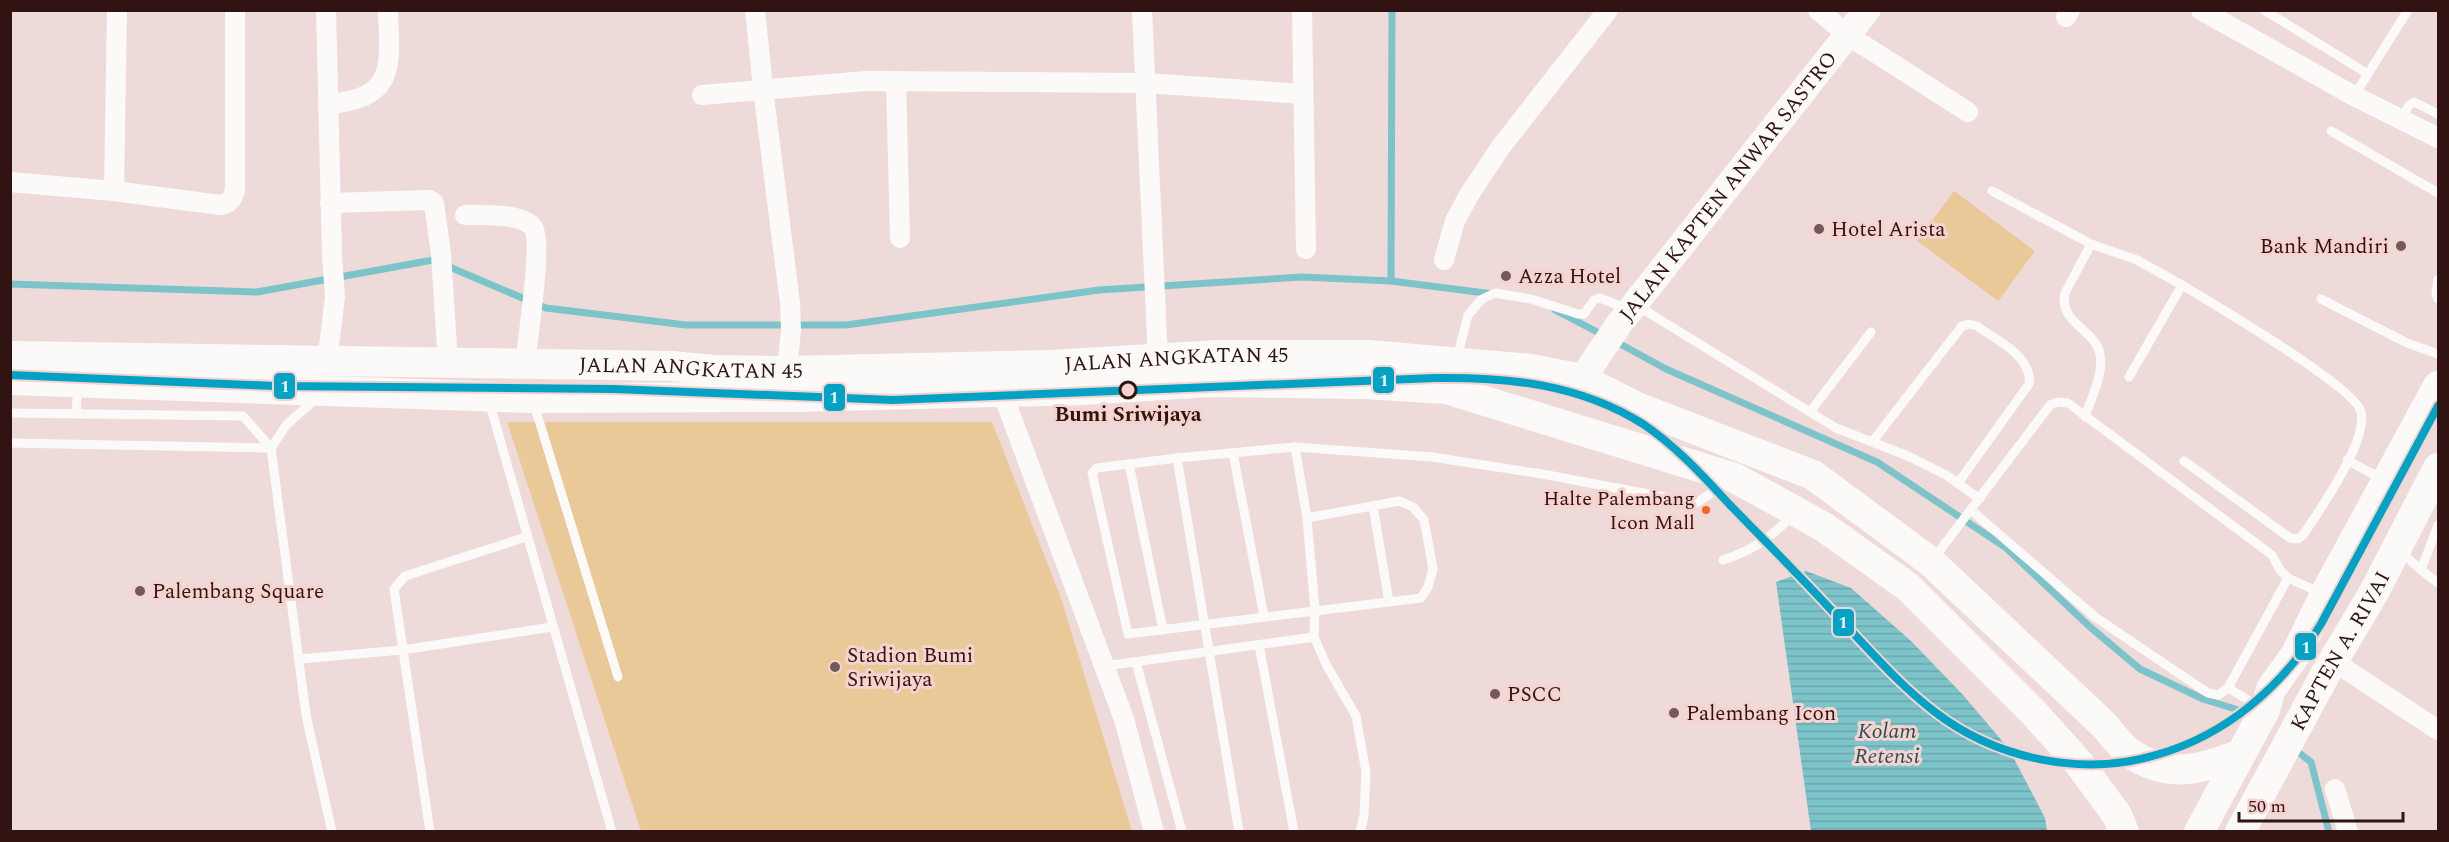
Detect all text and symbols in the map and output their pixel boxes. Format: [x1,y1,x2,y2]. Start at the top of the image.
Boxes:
street label: JALAN KAPTEN ANWAR SASTRO [1612,45,1846,329]
place label: Hotel Arista [1831,214,1946,246]
marker: Hotel Arista [1812,222,1826,236]
place label: Bank Mandiri [2260,231,2389,263]
marker: Bank Mandiri [2394,239,2408,253]
place label: Azza Hotel [1518,261,1621,293]
marker: Azza Hotel [1499,269,1513,283]
street label: JALAN ANGKATAN 45 [1064,340,1289,381]
street label: JALAN ANGKATAN 45 [579,350,803,388]
line badge: 1 [1372,366,1395,394]
text: 1 [1380,369,1388,393]
line badge: 1 [273,372,296,400]
text: 1 [281,375,289,399]
marker: Bumi Sriwijaya [1119,381,1137,399]
line badge: 1 [823,383,846,412]
text: 1 [830,386,838,410]
place label: Bumi Sriwijaya [1054,399,1202,431]
place label: Halte Palembang Icon Mall [1543,484,1695,538]
marker: Halte Palembang Icon Mall [1700,504,1712,516]
street label: KAPTEN A. RIVAI [2283,566,2399,737]
place label: Palembang Square [152,576,324,608]
marker: Palembang Square [133,584,147,598]
line badge: 1 [1832,608,1855,637]
text: 1 [1839,611,1847,635]
line badge: 1 [2294,632,2317,661]
text: 1 [2302,636,2310,660]
place label: Stadion Bumi Sriwijaya [847,640,973,696]
marker: Stadion Bumi Sriwijaya [828,660,842,674]
place label: PSCC [1507,679,1562,711]
marker: PSCC [1488,687,1502,701]
place label: Palembang Icon [1686,698,1836,730]
marker: Palembang Icon [1667,706,1681,720]
water label: Kolam Retensi [1854,715,1920,773]
scale bar [2239,785,2402,823]
text: 50 m [2248,793,2286,820]

